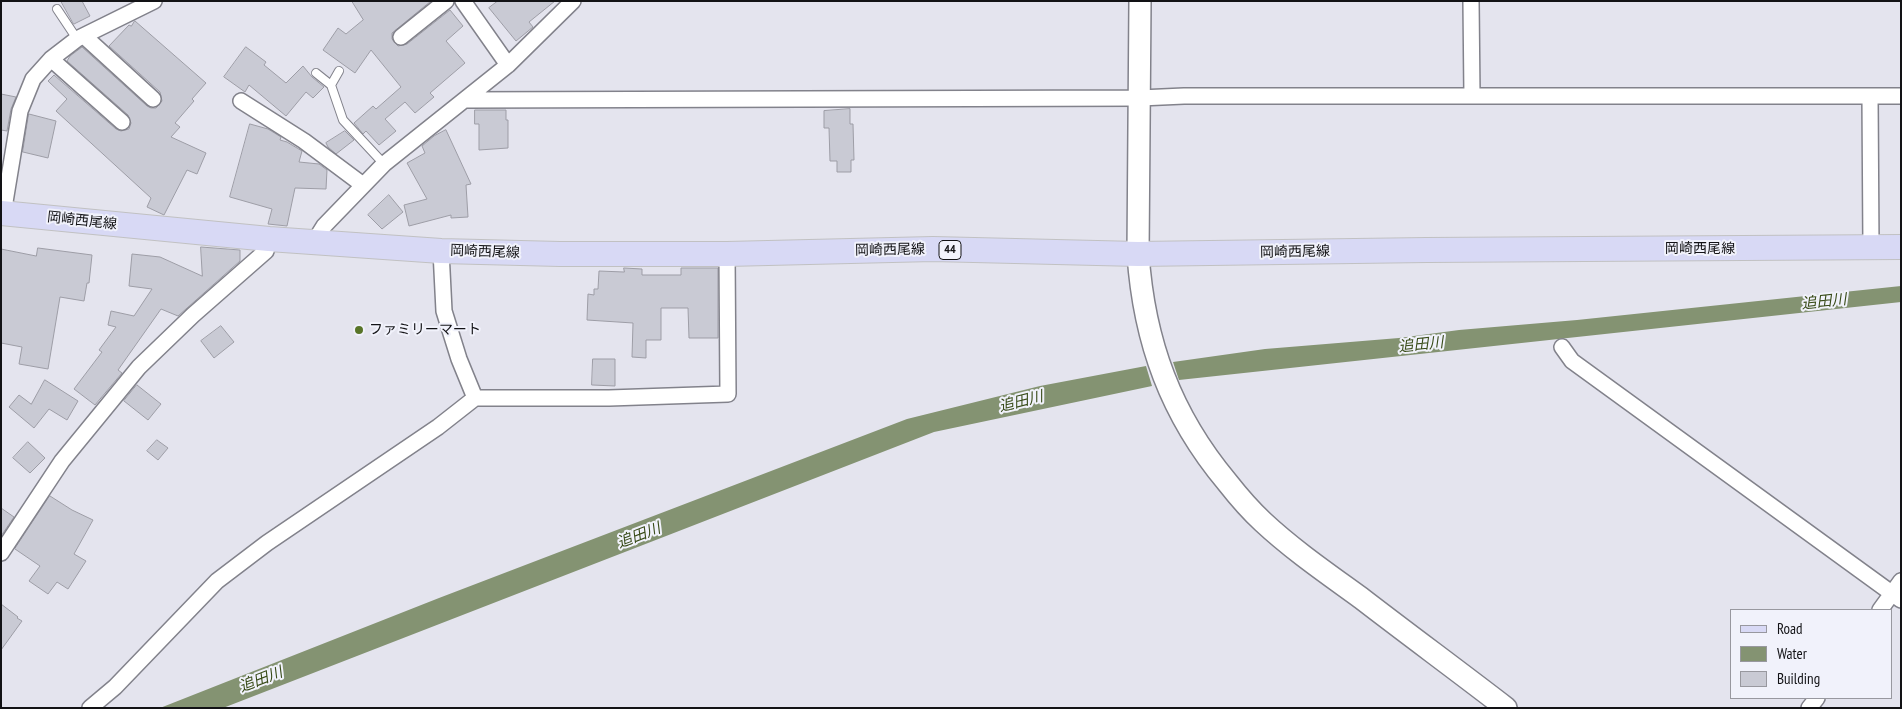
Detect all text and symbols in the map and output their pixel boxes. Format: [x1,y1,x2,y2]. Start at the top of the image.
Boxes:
street label: 岡崎西尾線 [46,209,118,233]
road number: 44 [939,240,961,260]
street label: 岡崎西尾線 [855,241,925,259]
street label: 岡崎西尾線 [1665,241,1735,257]
street label: 岡崎西尾線 [450,242,520,262]
street label: 岡崎西尾線 [1260,243,1330,261]
water label: 追田川 [1801,291,1847,313]
place label: ファミリーマート [369,322,481,338]
marker: ファミリーマート [353,324,365,336]
water label: 追田川 [1398,334,1444,356]
water label: 追田川 [997,388,1045,416]
water label: 追田川 [615,520,663,552]
legend [1730,609,1892,699]
text: Road [1777,619,1803,638]
text: Water [1777,644,1807,663]
water label: 追田川 [237,664,285,696]
text: Building [1777,669,1820,688]

